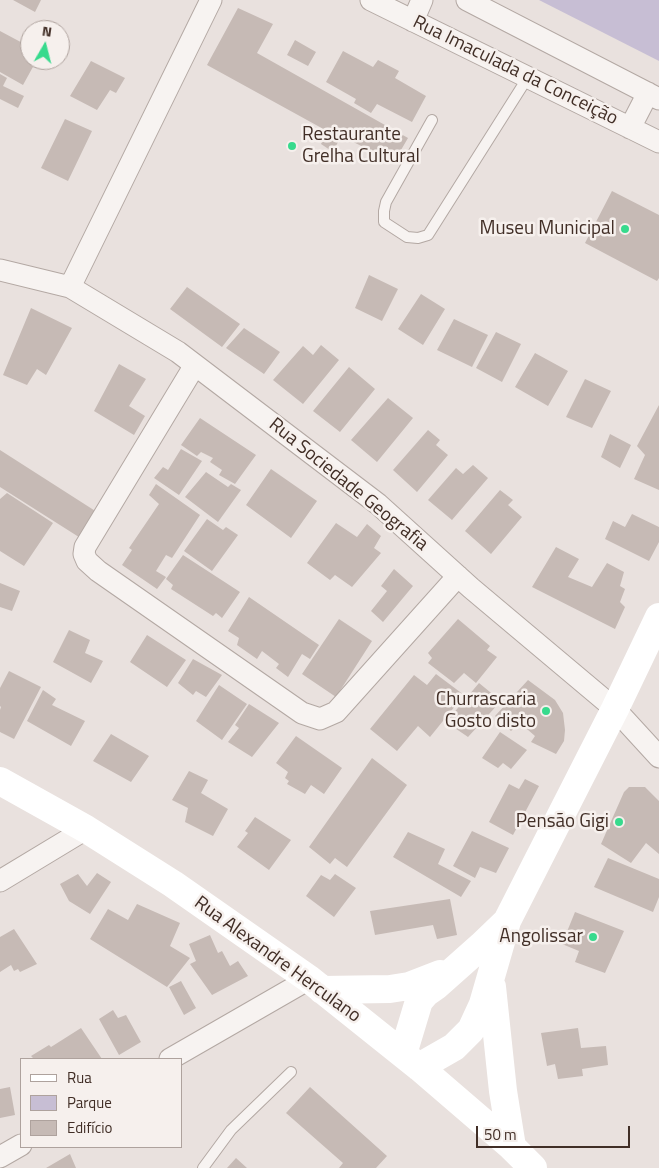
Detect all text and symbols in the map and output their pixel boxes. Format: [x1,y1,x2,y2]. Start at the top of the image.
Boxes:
street label: Rua Imaculada da Conceição [409,11,621,131]
north arrow [20,20,70,70]
text: N [41,20,53,42]
place label: Restaurante Grelha Cultural [302,124,420,168]
marker: Restaurante Grelha Cultural [286,140,298,152]
place label: Museu Municipal [479,218,615,240]
marker: Museu Municipal [619,223,631,235]
street label: Rua Sociedade Geografia [264,414,432,556]
place label: Churrascaria Gosto disto [436,689,536,733]
marker: Churrascaria Gosto disto [540,705,552,717]
place label: Pensão Gigi [516,811,609,833]
marker: Pensão Gigi [613,816,625,828]
street label: Rua Alexandre Herculano [189,892,365,1028]
place label: Angolissar [499,926,583,948]
marker: Angolissar [587,931,599,943]
legend [20,1058,182,1148]
text: Rua [67,1066,92,1089]
text: Parque [67,1091,112,1114]
text: Edifício [67,1116,112,1139]
scale bar [479,1116,633,1148]
text: 50 m [484,1123,517,1146]

